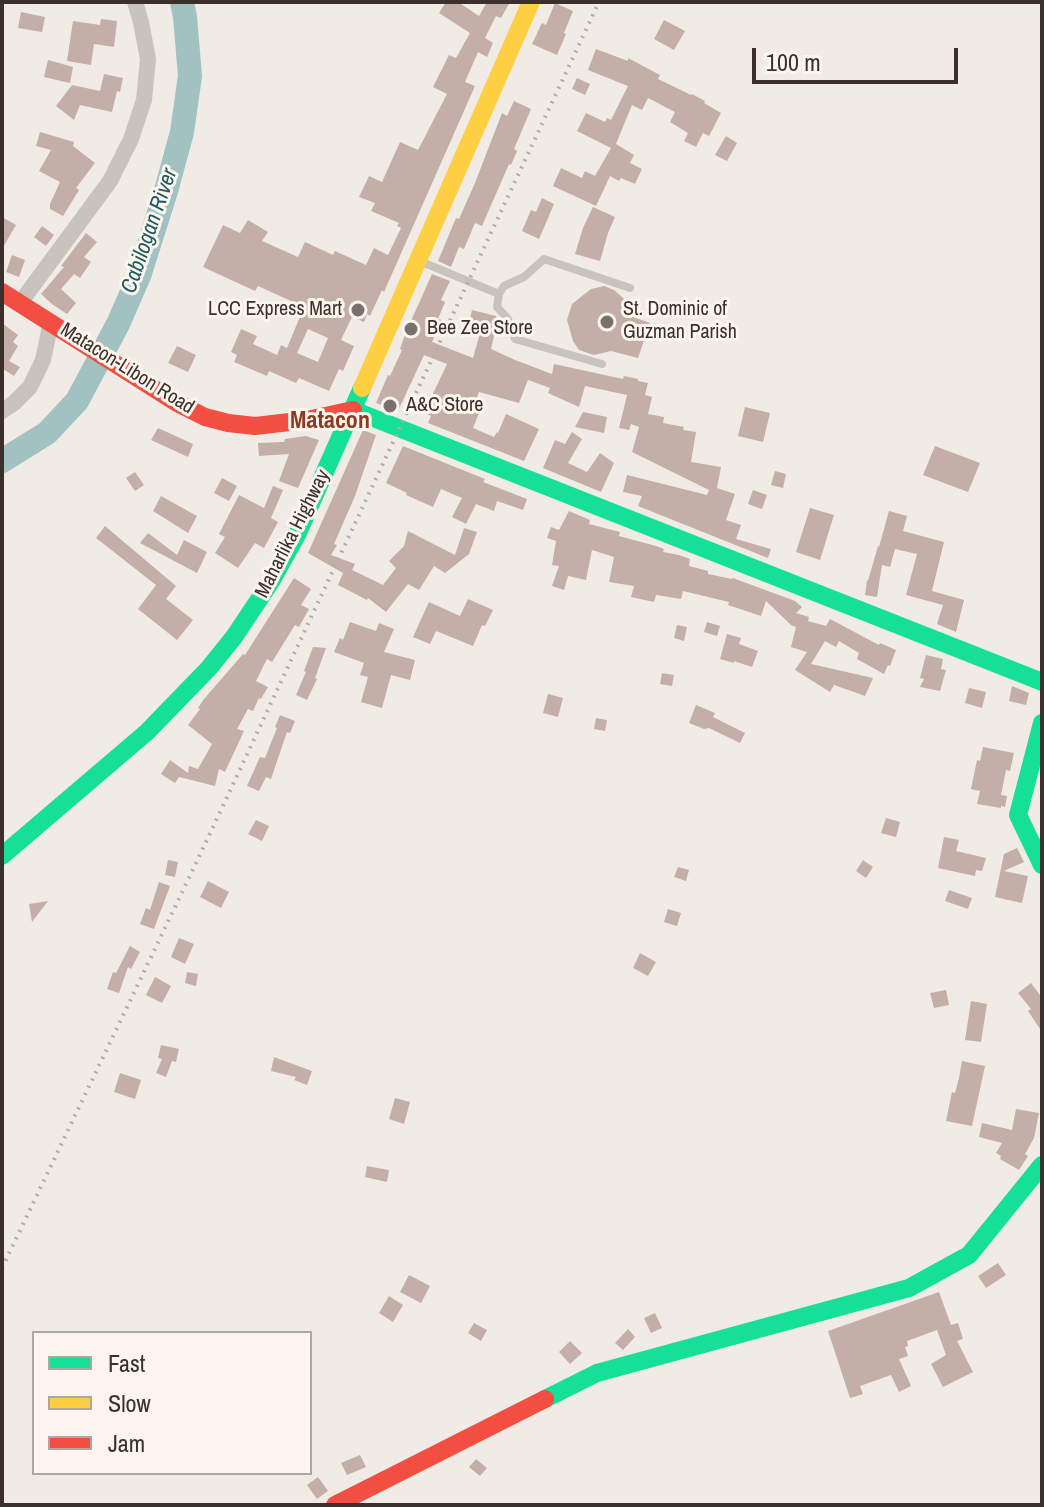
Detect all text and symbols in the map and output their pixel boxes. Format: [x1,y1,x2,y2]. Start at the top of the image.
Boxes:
scale bar [756,32,962,82]
text: 100 m [766,46,821,78]
water label: Cabilogan River [116,165,184,297]
place label: LCC Express Mart [208,298,342,322]
place label: St. Dominic of Guzman Parish [623,298,737,345]
marker: LCC Express Mart [349,301,367,319]
marker: St. Dominic of Guzman Parish [598,313,616,331]
place label: Bee Zee Store [427,317,533,341]
street label: Matacon-Libon Road [56,318,198,420]
marker: Bee Zee Store [402,320,420,338]
place label: A&C Store [406,394,483,418]
marker: A&C Store [381,397,399,415]
district label: Matacon [290,408,370,436]
street label: Maharlika Highway [250,466,336,602]
legend [32,1331,312,1475]
text: Fast [108,1347,145,1379]
text: Slow [108,1387,151,1419]
text: Jam [108,1427,145,1459]

